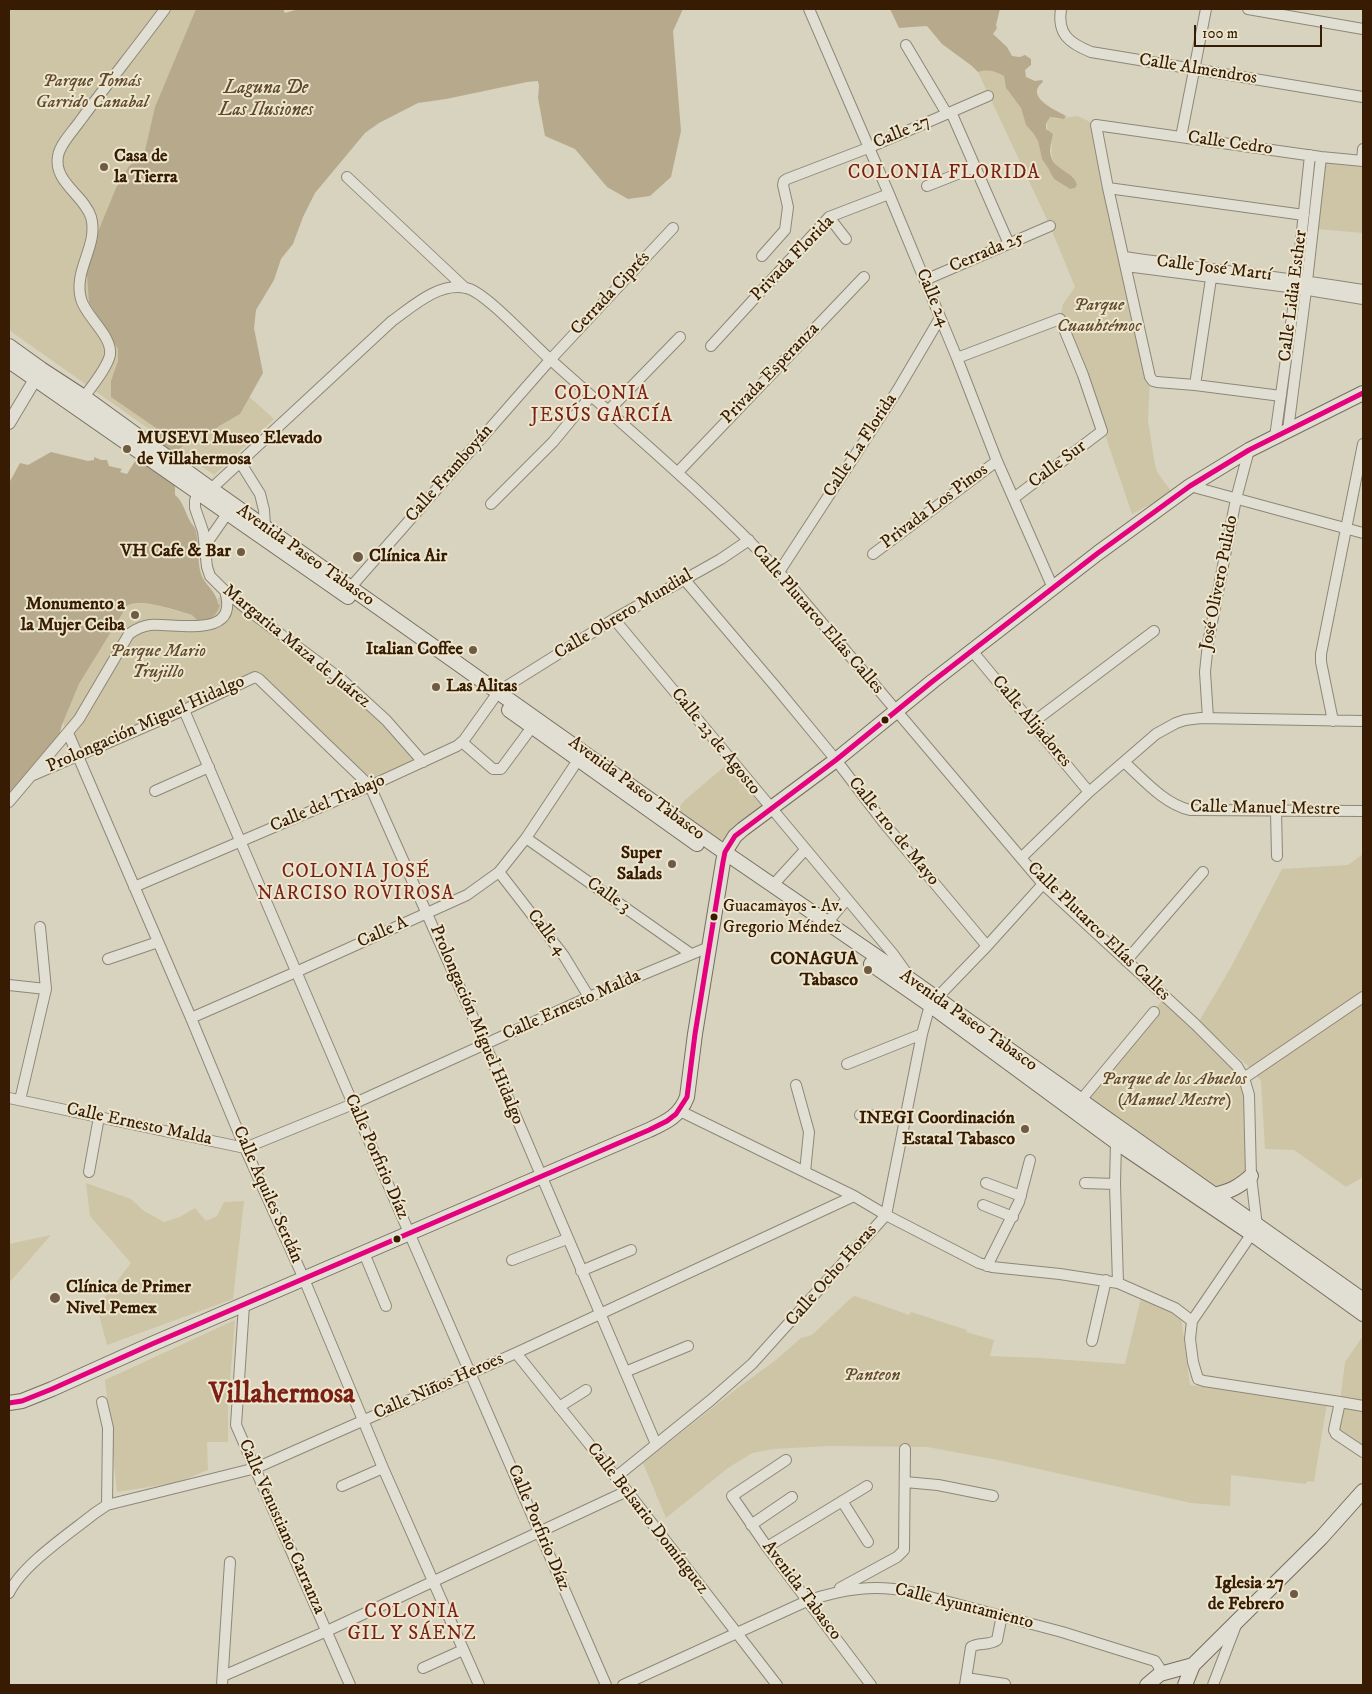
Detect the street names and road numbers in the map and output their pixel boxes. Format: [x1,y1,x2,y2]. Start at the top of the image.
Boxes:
street label: Calle Almendros [1137,50,1259,90]
street label: Calle 27 [870,111,934,155]
street label: Calle Cedro [1186,127,1274,161]
street label: Privada Florida [747,212,839,306]
street label: Cerrada 25 [947,228,1027,278]
street label: Calle Lidia Esther [1275,229,1313,363]
street label: Cerrada Ciprés [567,248,655,340]
street label: Calle José Martí [1155,251,1273,287]
street label: Calle 24 [910,266,954,330]
street label: Privada Esperanza [717,319,825,429]
street label: Calle La Florida [819,390,903,502]
street label: Calle Framboyán [402,421,498,527]
street label: Calle Sur [1025,436,1091,494]
street label: Privada Los Pinos [877,460,993,554]
street label: Avenida Paseo Tabasco [232,500,378,612]
street label: José Olivero Pulido [1196,514,1244,652]
street label: Calle Plutarco Elías Calles [746,541,888,699]
street label: Calle Obrero Mundial [551,565,697,665]
street label: Margarita Maza de Juárez [217,581,375,713]
street label: Prolongación Miguel Hidalgo [44,671,248,779]
street label: Calle Alijadores [986,672,1076,772]
street label: Calle 23 de Agosto [665,684,765,800]
street label: Avenida Paseo Tabasco [564,732,708,846]
street label: Calle del Trabajo [267,770,389,838]
street label: Calle 1ro. de Mayo [843,773,943,891]
street label: Calle Manuel Mestre [1190,797,1340,821]
street label: Calle Plutarco Elías Calles [1022,858,1174,1006]
street label: Calle 3 [582,873,634,919]
street label: Calle 4 [522,906,570,960]
street label: Calle A [354,912,412,954]
street label: Prolongación Miguel Hidalgo [424,922,528,1128]
street label: Avenida Paseo Tabasco [895,965,1041,1077]
street label: Calle Ernesto Malda [500,966,644,1046]
street label: Calle Porfirio Díaz [339,1091,413,1223]
street label: Calle Ernesto Malda [64,1099,214,1151]
street label: Calle Aquiles Serdán [227,1123,307,1267]
street label: Calle Ocho Horas [782,1221,882,1331]
street label: Calle Niños Heroes [371,1349,507,1425]
street label: Calle Venustiano Carranza [233,1436,329,1618]
street label: Calle Belsario Domínguez [581,1439,713,1599]
street label: Calle Porfirio Díaz [502,1462,574,1594]
street label: Avenida Tabasco [756,1537,846,1645]
street label: Calle Ayuntamiento [892,1579,1036,1635]

